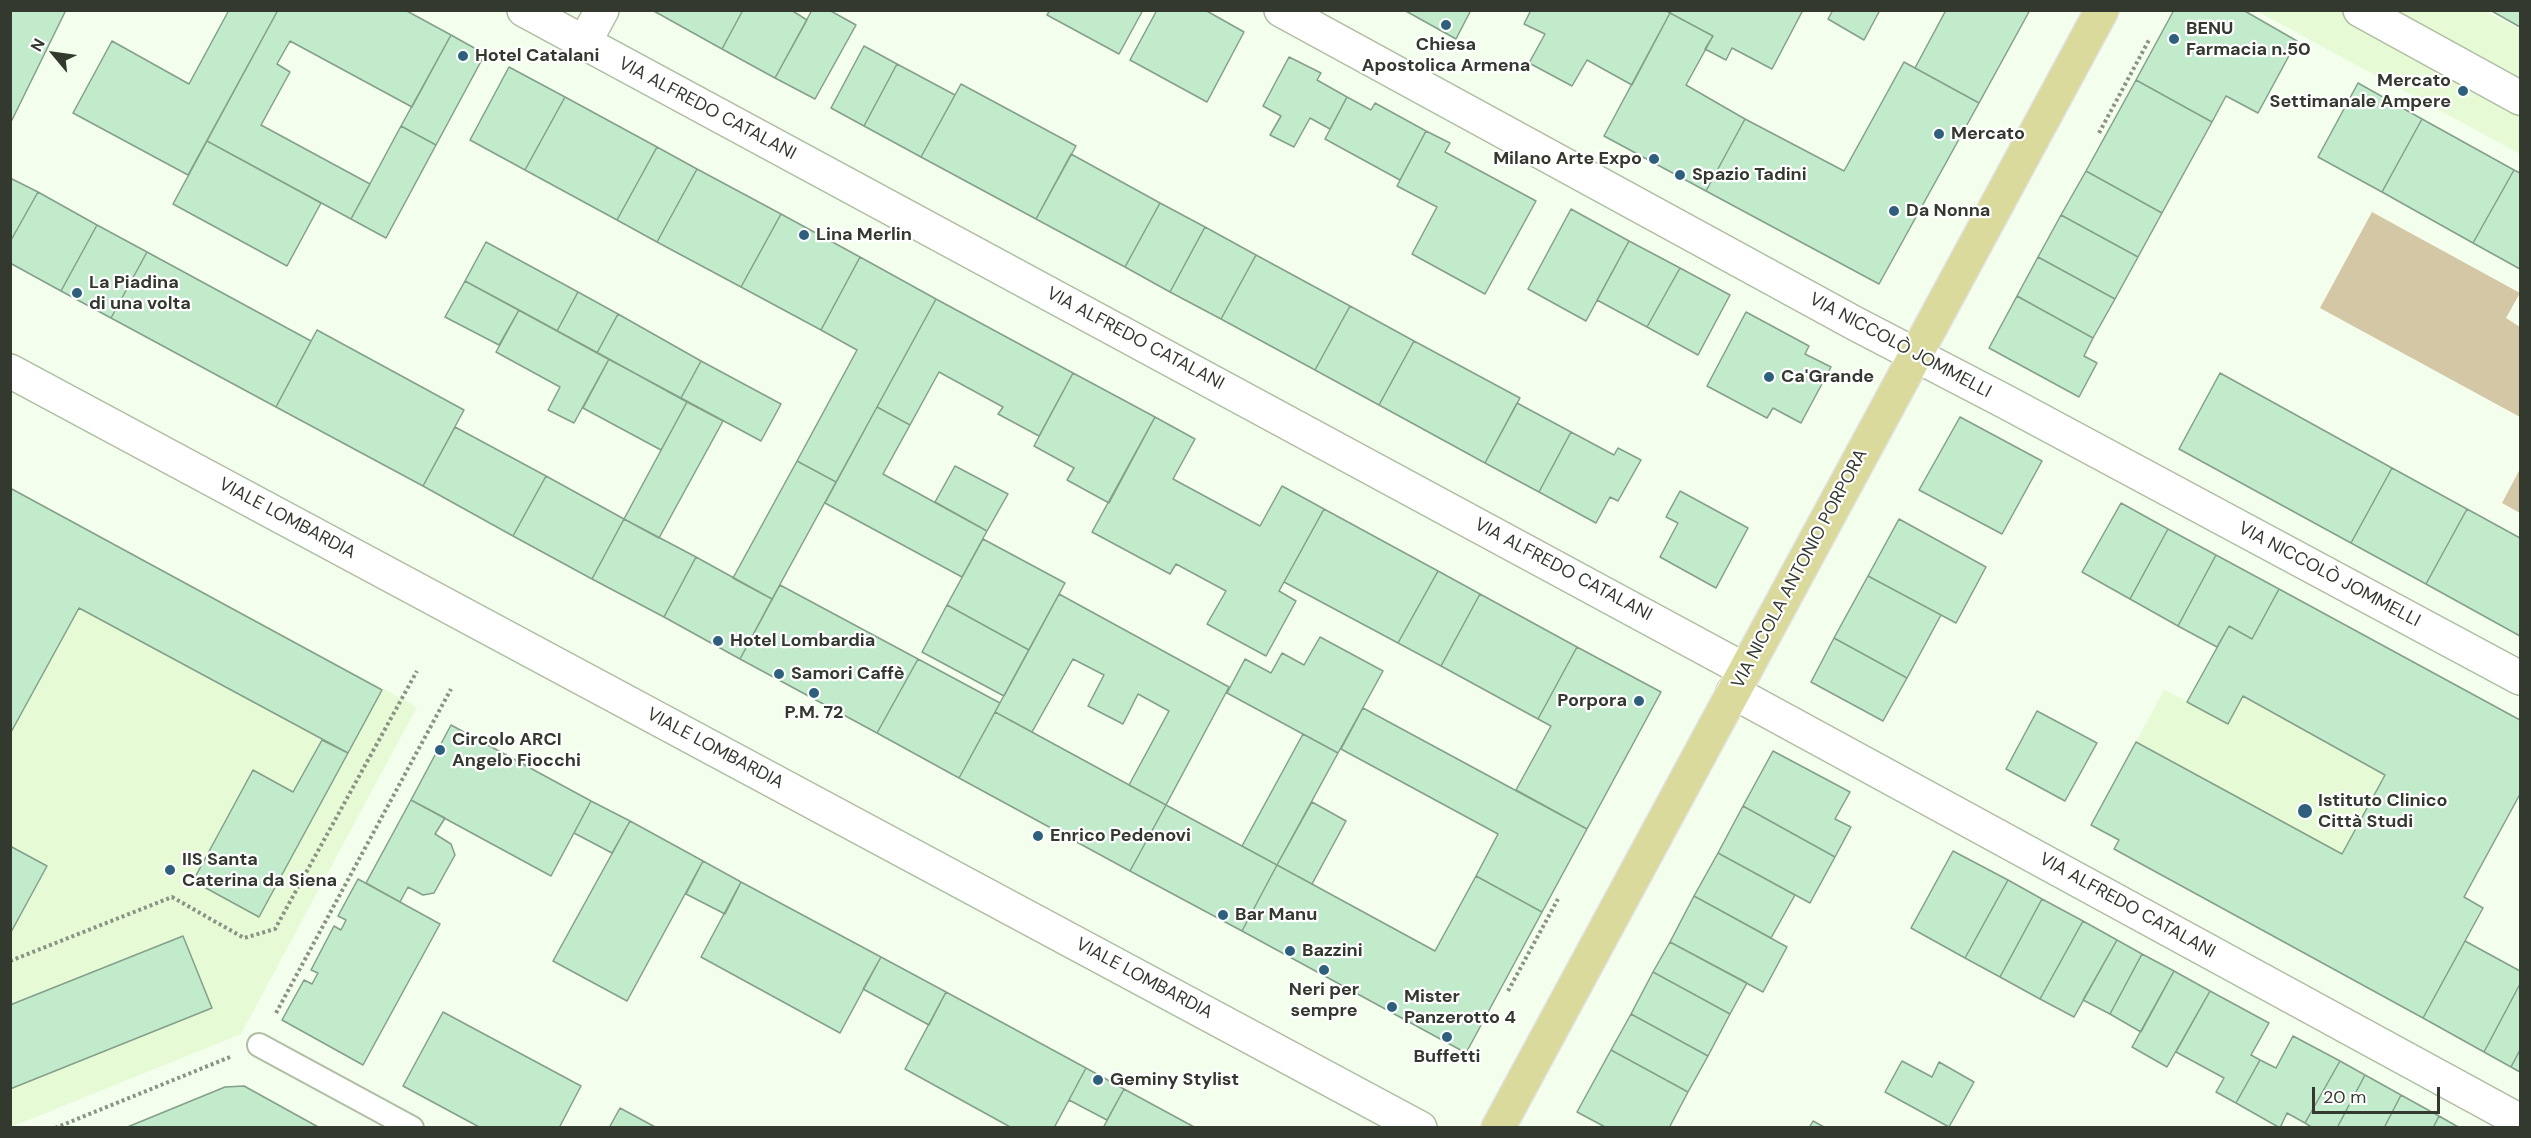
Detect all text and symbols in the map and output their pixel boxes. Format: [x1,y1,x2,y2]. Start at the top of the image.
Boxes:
marker: Chiesa Apostolica Armena [1439,18,1453,32]
place label: BENU Farmacia n.50 [2186,18,2311,60]
north arrow [24,24,84,84]
marker: BENU Farmacia n.50 [2167,32,2181,46]
place label: Chiesa Apostolica Armena [1362,34,1530,76]
text: N [26,35,50,55]
place label: Hotel Catalani [475,45,599,67]
marker: Hotel Catalani [456,49,470,63]
street label: VIA ALFREDO CATALANI [615,53,799,165]
place label: Mercato Settimanale Ampere [2270,70,2451,112]
marker: Mercato Settimanale Ampere [2456,84,2470,98]
place label: Mercato [1951,123,2025,145]
marker: Mercato [1932,127,1946,141]
place label: Milano Arte Expo [1493,148,1642,170]
marker: Milano Arte Expo [1647,152,1661,166]
place label: Spazio Tadini [1692,164,1807,186]
marker: Spazio Tadini [1673,168,1687,182]
place label: Da Nonna [1906,200,1990,222]
marker: Da Nonna [1887,204,1901,218]
place label: Lina Merlin [816,224,912,246]
marker: Lina Merlin [797,228,811,242]
place label: La Piadina di una volta [89,272,191,314]
street label: VIA ALFREDO CATALANI [1043,283,1227,395]
marker: La Piadina di una volta [70,286,84,300]
street label: VIA NICCOLÒ JOMMELLI [1805,289,1995,403]
place label: Ca'Grande [1781,366,1874,388]
marker: Ca'Grande [1762,370,1776,384]
street label: VIA NICOLA ANTONIO PORPORA [1728,446,1872,692]
street label: VIALE LOMBARDIA [215,474,359,564]
street label: VIA ALFREDO CATALANI [1471,514,1655,626]
street label: VIA NICCOLÒ JOMMELLI [2234,518,2424,632]
place label: Hotel Lombardia [730,630,875,652]
marker: Hotel Lombardia [711,634,725,648]
place label: Samori Caffè [791,663,905,685]
marker: Samori Caffè [772,667,786,681]
marker: P.M. 72 [807,686,821,700]
place label: Porpora [1557,690,1627,712]
marker: Porpora [1632,694,1646,708]
place label: P.M. 72 [785,702,843,724]
street label: VIALE LOMBARDIA [643,704,787,794]
place label: Circolo ARCI Angelo Fiocchi [452,729,581,771]
marker: Circolo ARCI Angelo Fiocchi [433,743,447,757]
place label: Istituto Clinico Città Studi [2318,790,2448,832]
marker: Istituto Clinico Città Studi [2296,802,2314,820]
place label: Enrico Pedenovi [1050,825,1191,847]
marker: Enrico Pedenovi [1031,829,1045,843]
place label: IIS Santa Caterina da Siena [182,849,337,892]
street label: VIA ALFREDO CATALANI [2035,849,2219,963]
marker: IIS Santa Caterina da Siena [163,863,177,877]
place label: Bar Manu [1235,904,1317,926]
marker: Bar Manu [1216,908,1230,922]
street label: VIALE LOMBARDIA [1072,934,1216,1024]
place label: Bazzini [1302,940,1363,962]
marker: Bazzini [1283,944,1297,958]
marker: Neri per sempre [1317,963,1331,977]
place label: Neri per sempre [1289,979,1359,1022]
place label: Mister Panzerotto 4 [1404,986,1516,1028]
marker: Mister Panzerotto 4 [1385,1000,1399,1014]
marker: Buffetti [1440,1030,1454,1044]
place label: Buffetti [1414,1046,1480,1068]
place label: Geminy Stylist [1110,1069,1239,1091]
marker: Geminy Stylist [1091,1073,1105,1087]
scale bar [2315,1075,2442,1113]
text: 20 m [2323,1085,2366,1109]

